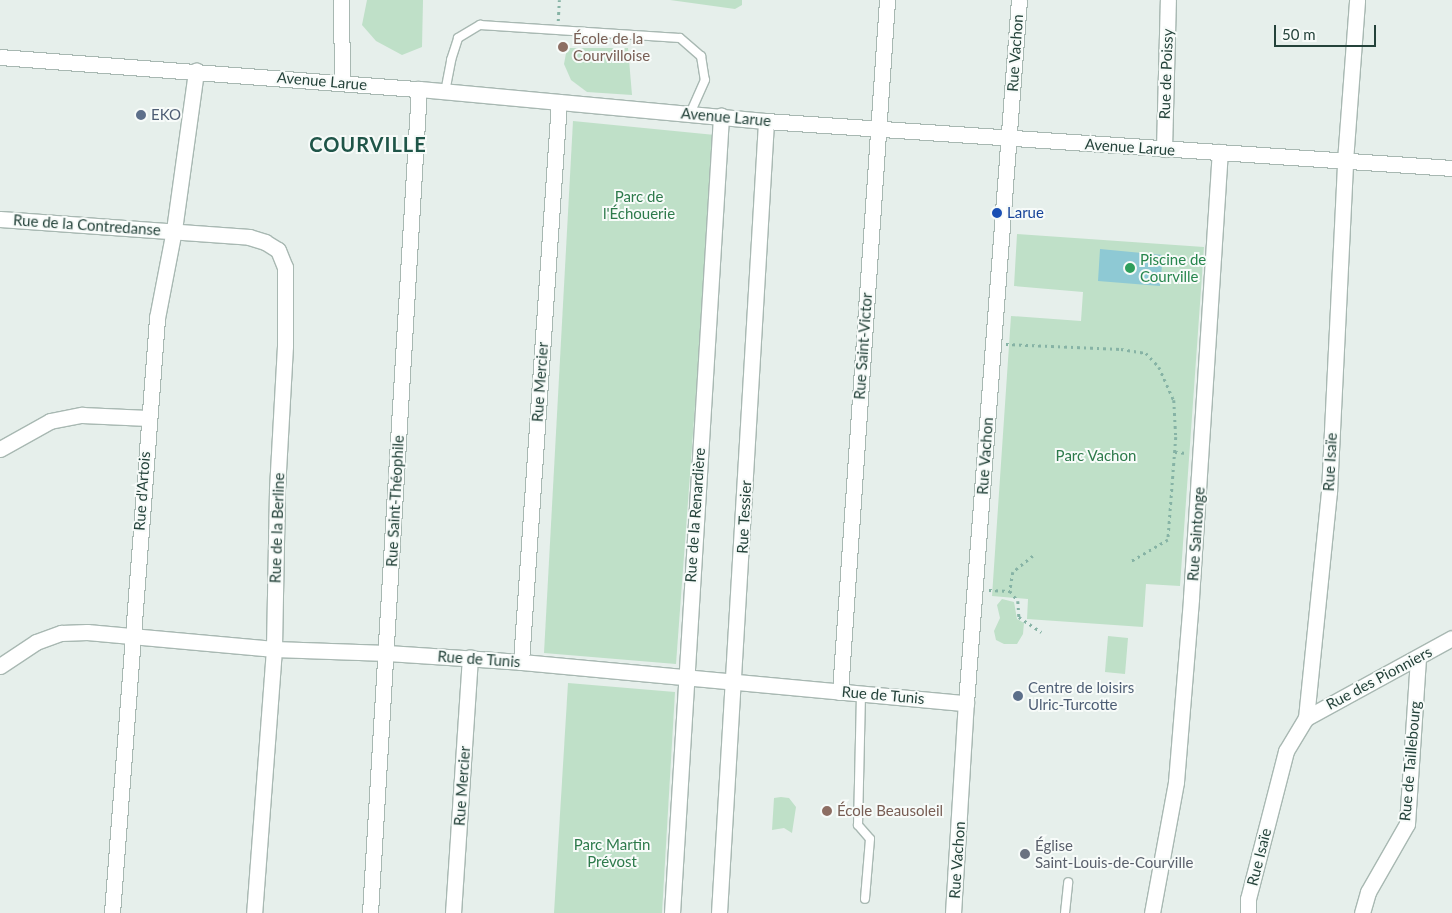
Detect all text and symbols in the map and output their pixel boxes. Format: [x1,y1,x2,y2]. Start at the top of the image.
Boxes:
street label: Rue Vachon [1003,13,1027,93]
scale bar [1277,15,1380,47]
text: 50 m [1282,25,1316,43]
street label: Rue de Poissy [1155,28,1177,120]
place label: École de la Courvilloise [573,29,650,64]
marker: École de la Courvilloise [557,41,569,53]
street label: Avenue Larue [276,68,368,94]
street label: Avenue Larue [680,104,772,130]
place label: EKO [151,106,181,124]
marker: EKO [135,109,147,121]
district label: COURVILLE [308,132,428,156]
street label: Avenue Larue [1084,135,1176,159]
park label: Parc de l'Échouerie [603,187,675,222]
place label: Larue [1007,204,1044,222]
marker: Larue [991,207,1003,219]
street label: Rue de la Contredanse [13,211,161,239]
place label: Piscine de Courville [1140,250,1206,285]
marker: Piscine de Courville [1124,262,1136,274]
street label: Rue Saint-Victor [850,292,876,400]
street label: Rue Mercier [528,341,552,423]
street label: Rue Vachon [973,416,997,496]
street label: Rue Isaïe [1319,432,1341,492]
street label: Rue Saint-Théophile [383,435,407,567]
street label: Rue de la Renardière [681,447,709,583]
park label: Parc Vachon [1055,447,1137,465]
street label: Rue d'Artois [130,451,154,531]
street label: Rue de la Berline [266,472,288,584]
street label: Rue Tessier [733,480,755,554]
street label: Rue Saintonge [1184,486,1208,582]
street label: Rue des Pionniers [1323,643,1435,713]
street label: Rue de Tunis [437,647,521,671]
place label: Centre de loisirs Ulric-Turcotte [1028,678,1134,713]
street label: Rue de Tunis [841,682,925,708]
marker: Centre de loisirs Ulric-Turcotte [1012,690,1024,702]
street label: Rue de Taillebourg [1396,700,1424,822]
street label: Rue Mercier [450,745,474,827]
place label: École Beausoleil [837,802,943,820]
marker: École Beausoleil [821,805,833,817]
street label: Rue Vachon [945,820,969,900]
street label: Rue Isaïe [1243,826,1275,888]
park label: Parc Martin Prévost [574,835,650,870]
place label: Église Saint-Louis-de-Courville [1035,836,1193,871]
marker: Église Saint-Louis-de-Courville [1019,848,1031,860]

